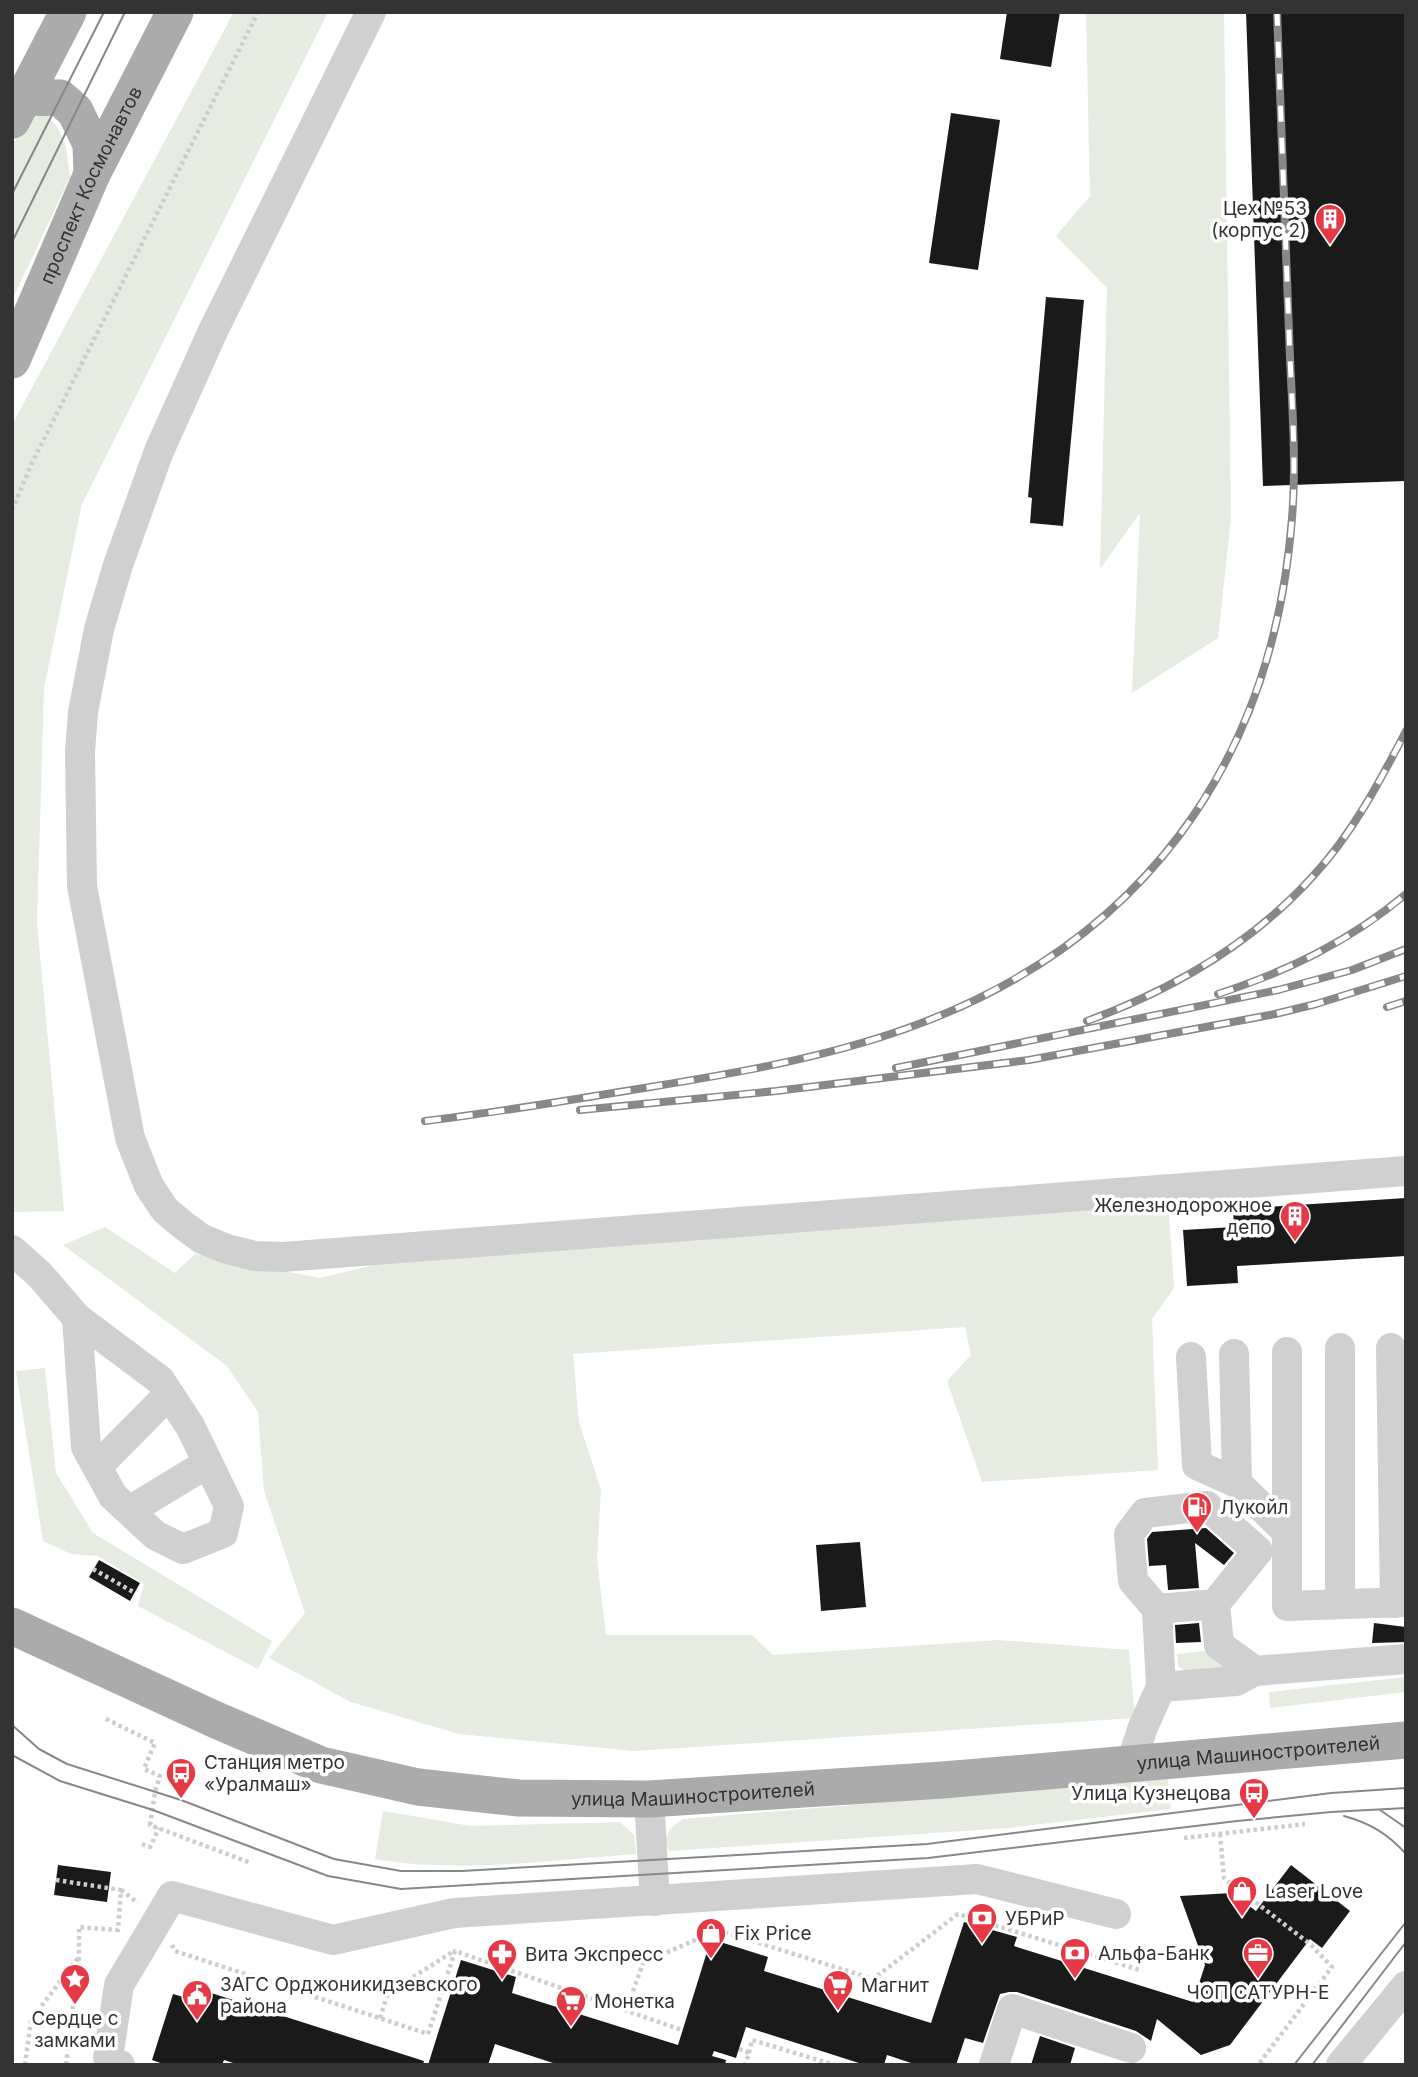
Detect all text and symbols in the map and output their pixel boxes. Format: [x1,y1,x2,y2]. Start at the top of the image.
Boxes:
street label: проспект Космонавтов [35,82,147,287]
place label: Цех №53 (корпус 2) [1211,197,1307,242]
building icon: Цех №53 (корпус 2) [1313,202,1347,246]
place label: Железнодорожное депо [1094,1194,1272,1239]
building icon: Железнодорожное депо [1278,1199,1312,1243]
fuel station icon: Лукойл [1180,1490,1214,1534]
place label: Лукойл [1220,1496,1288,1519]
street label: улица Машиностроителей [1136,1731,1381,1775]
place label: Станция метро «Уралмаш» [204,1751,345,1796]
bus stop icon: Станция метро «Уралмаш» [164,1756,198,1800]
bus stop icon: Улица Кузнецова [1237,1776,1271,1820]
street label: улица Машиностроителей [571,1777,815,1811]
place label: Улица Кузнецова [1071,1782,1231,1805]
shop icon: Laser Love [1225,1874,1259,1918]
place label: Laser Love [1265,1880,1363,1903]
bank icon: УБРиР [965,1901,999,1945]
place label: УБРиР [1005,1907,1065,1930]
shop icon: Fix Price [694,1916,728,1960]
place label: Fix Price [734,1922,812,1945]
bank icon: Альфа-Банк [1058,1936,1092,1980]
office icon: ЧОП САТУРН-Е [1241,1936,1275,1980]
pharmacy icon: Вита Экспресс [485,1937,519,1981]
place label: Альфа-Банк [1098,1942,1211,1965]
place label: Вита Экспресс [525,1943,664,1966]
place icon: Сердце с замками [58,1962,92,2006]
supermarket icon: Магнит [821,1968,855,2012]
place label: ЗАГС Орджоникидзевского района [220,1973,478,2018]
place label: Магнит [861,1974,929,1997]
public building icon: ЗАГС Орджоникидзевского района [180,1978,214,2022]
place label: ЧОП САТУРН-Е [1187,1981,1329,2004]
supermarket icon: Монетка [554,1984,588,2028]
place label: Монетка [594,1990,675,2013]
place label: Сердце с замками [31,2007,119,2052]

